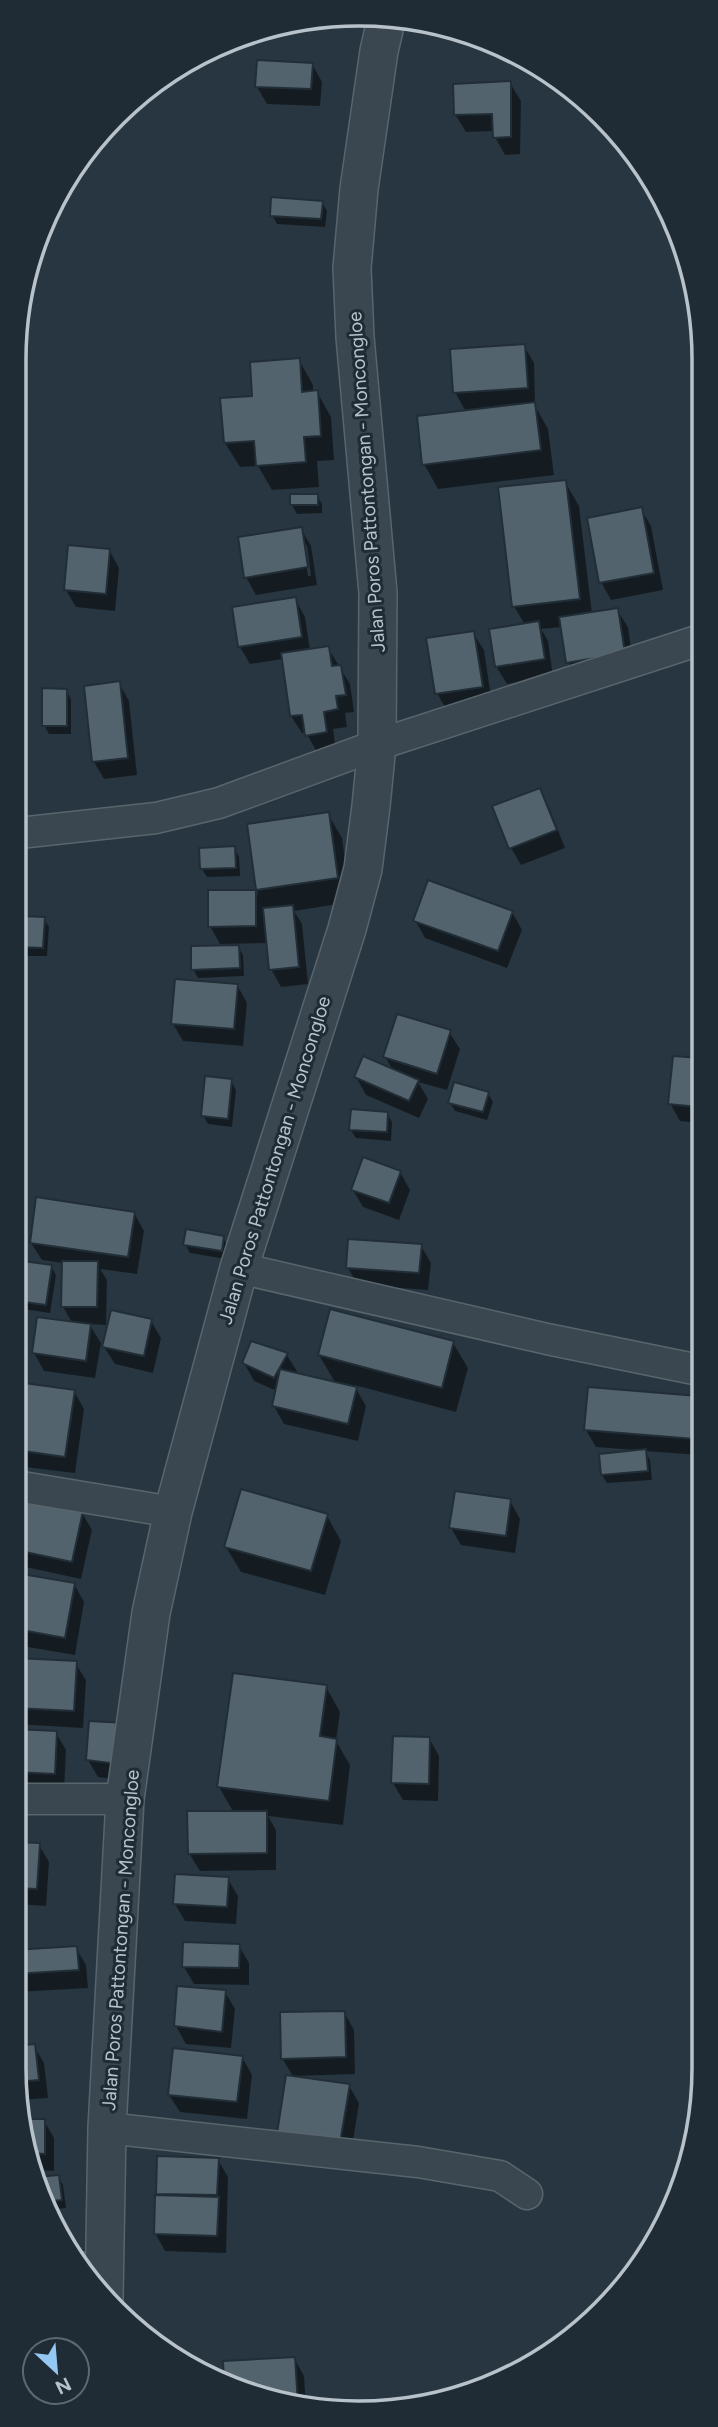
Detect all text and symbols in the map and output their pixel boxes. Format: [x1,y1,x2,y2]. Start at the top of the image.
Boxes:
street label: Jalan Poros Pattontongan - Moncongloe [343,311,390,653]
street label: Jalan Poros Pattontongan - Moncongloe [214,993,335,1327]
street label: Jalan Poros Pattontongan - Moncongloe [97,1769,144,2111]
north arrow [21,2336,91,2406]
text: N [52,2372,75,2399]

